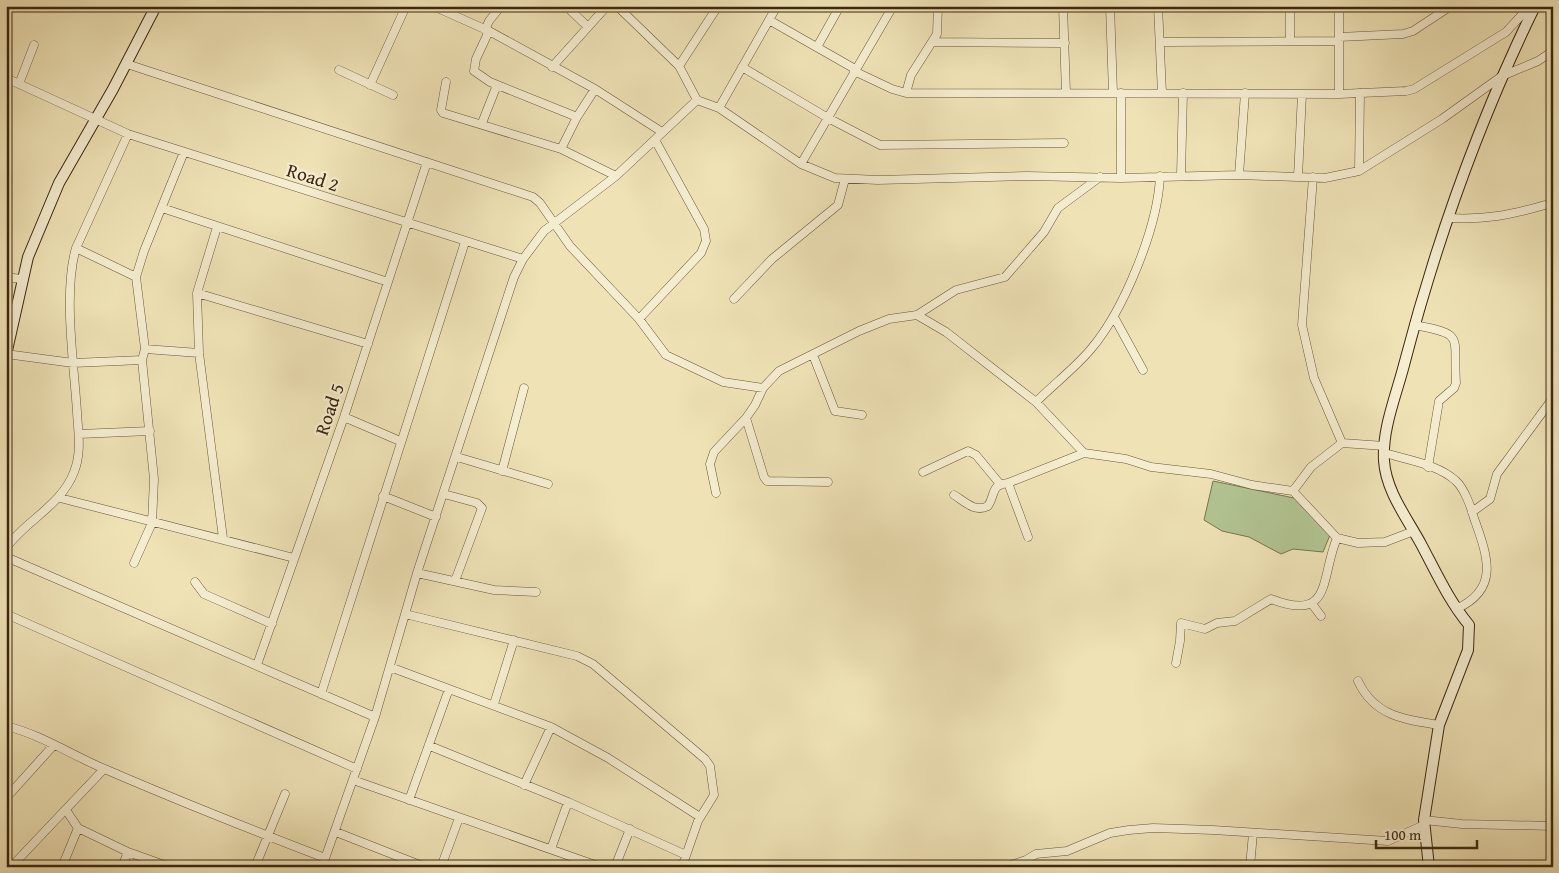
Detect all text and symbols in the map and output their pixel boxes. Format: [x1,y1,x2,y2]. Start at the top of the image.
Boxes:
street label: Road 2 [283,155,343,199]
street label: Road 5 [307,379,351,439]
scale bar [1376,818,1478,850]
text: 100 m [1384,824,1422,845]

